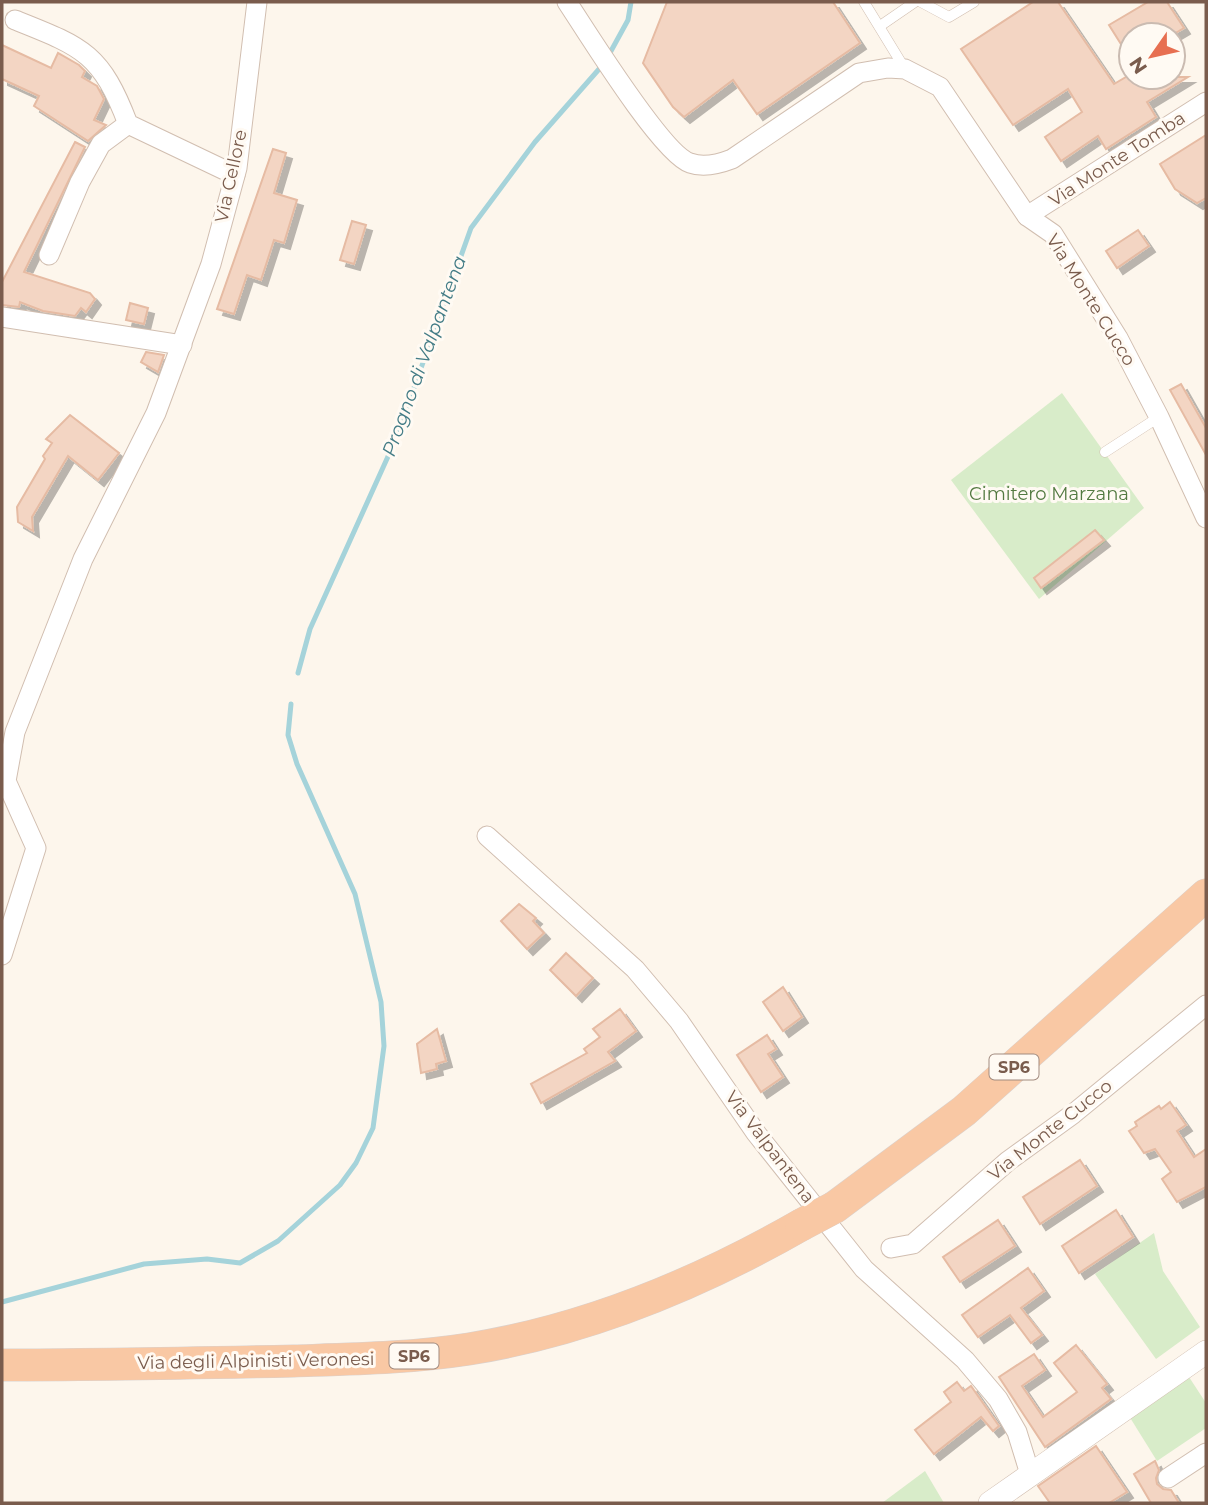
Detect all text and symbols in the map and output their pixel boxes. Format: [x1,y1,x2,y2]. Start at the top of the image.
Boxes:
north arrow [1117,21,1187,91]
text: N [1124,52,1152,78]
street label: Via Monte Tomba [1045,107,1189,211]
street label: Via Cellore [210,127,252,224]
street label: Via Monte Cucco [1042,230,1140,370]
water label: Progno di Valpantena [377,253,471,459]
park label: Cimitero Marzana [969,483,1129,505]
road number: SP6 [990,1054,1038,1079]
street label: Via Monte Cucco [984,1075,1116,1185]
street label: Via Valpantena [721,1086,819,1208]
road number: SP6 [390,1344,438,1368]
street label: Via degli Alpinisti Veronesi [137,1348,375,1374]

